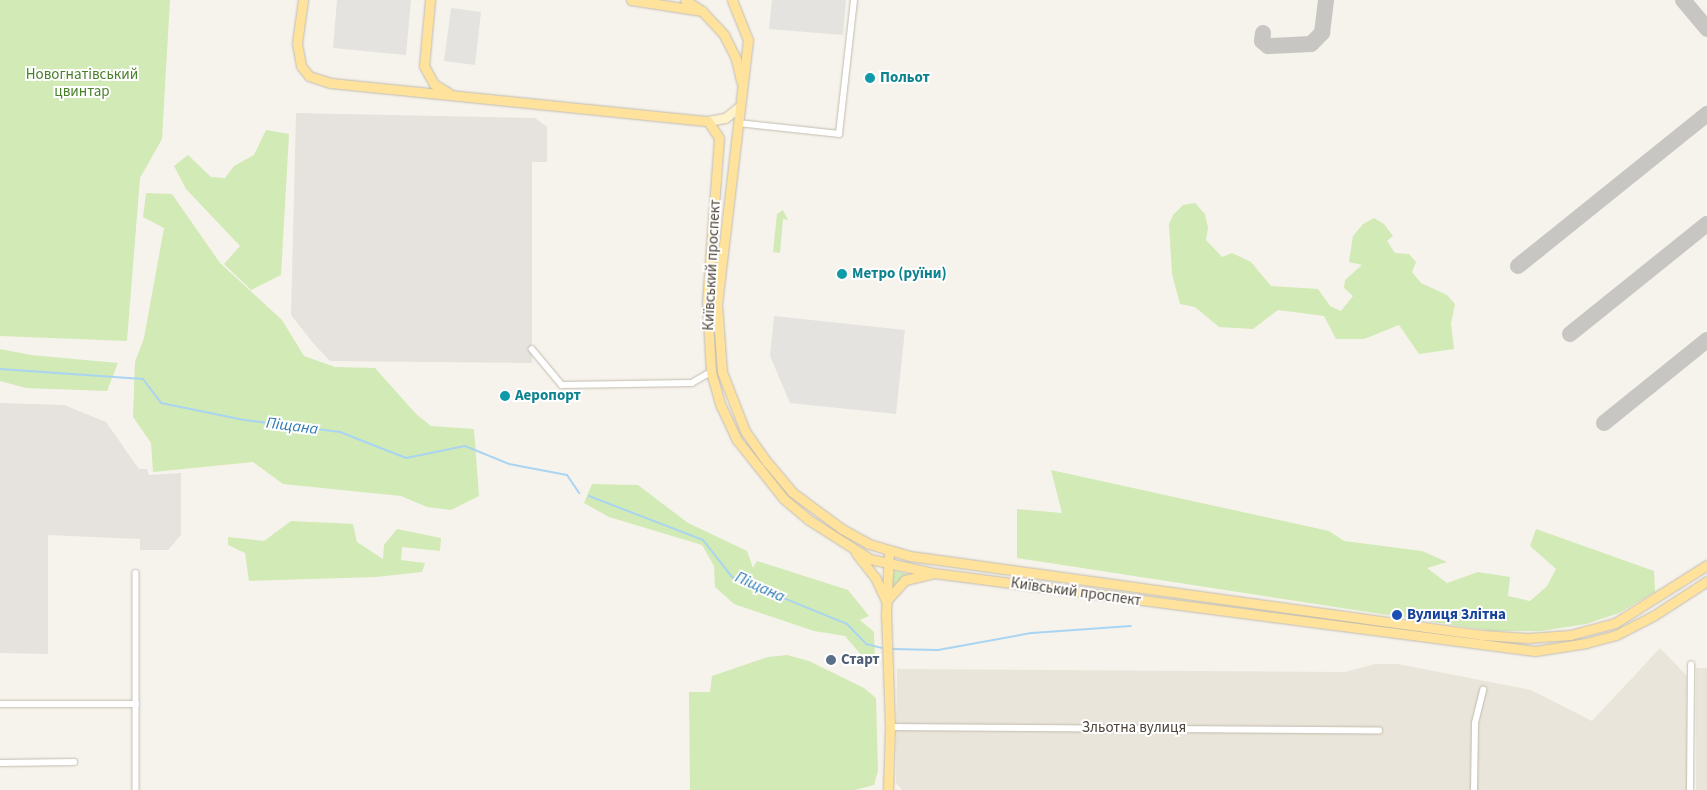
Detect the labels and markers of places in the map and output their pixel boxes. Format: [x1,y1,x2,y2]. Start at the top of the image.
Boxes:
place label: Польот [880,69,930,87]
marker: Польот [864,72,876,84]
place label: Метро (руїни) [852,265,947,283]
marker: Метро (руїни) [836,268,848,280]
place label: Аеропорт [515,387,581,405]
marker: Аеропорт [499,390,511,402]
place label: Вулиця Злітна [1407,606,1506,624]
marker: Вулиця Злітна [1391,609,1403,621]
place label: Старт [841,651,880,669]
marker: Старт [825,654,837,666]

